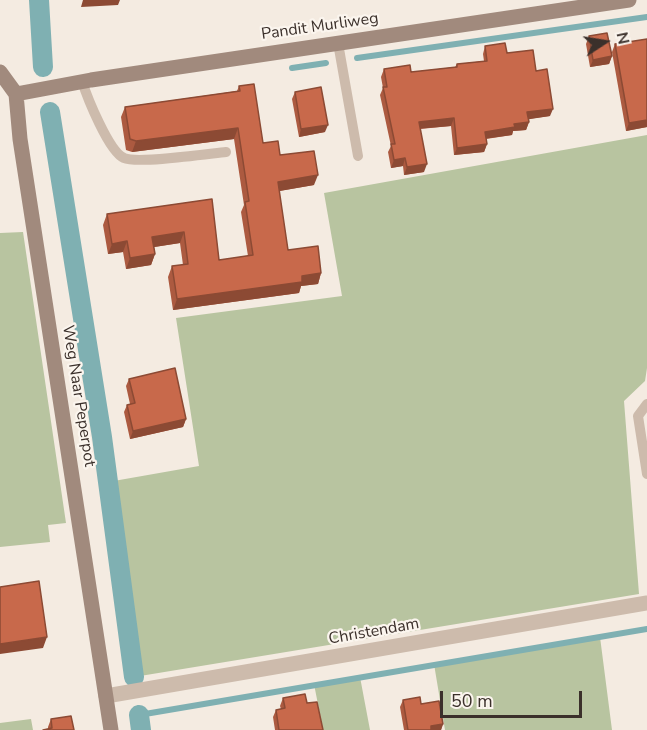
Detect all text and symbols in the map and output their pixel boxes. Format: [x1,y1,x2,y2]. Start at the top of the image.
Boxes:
street label: Pandit Murliweg [260,9,380,45]
north arrow [575,12,635,72]
text: N [611,30,635,46]
street label: Weg Naar Peperpot [57,324,99,468]
street label: Christendam [327,615,421,649]
scale bar [443,679,586,717]
text: 50 m [451,689,493,713]

